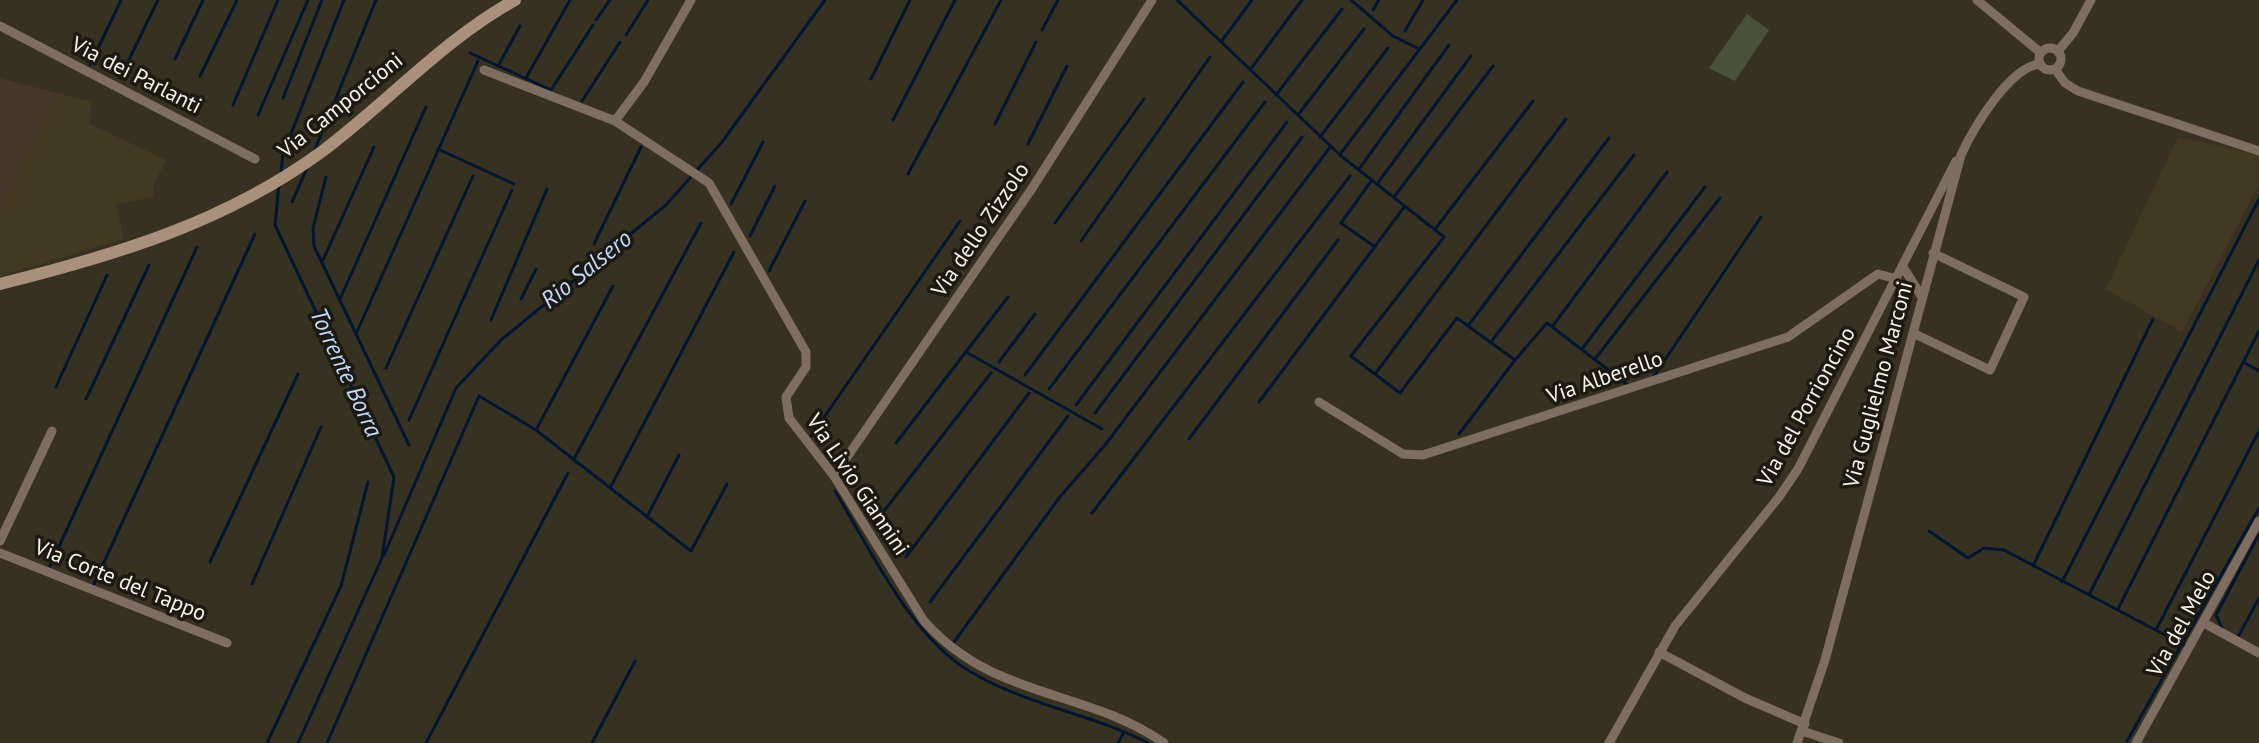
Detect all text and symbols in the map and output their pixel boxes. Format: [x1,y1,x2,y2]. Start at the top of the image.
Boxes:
street label: Via dei Parlanti [66,32,206,120]
street label: Via Camporcioni [273,48,409,164]
street label: Via dello Zizzolo [926,158,1036,302]
water label: Rio Salsero [536,225,638,315]
street label: Via Guglielmo Marconi [1839,279,1919,491]
water label: Torrente Borra [303,304,387,442]
street label: Via del Porrioncino [1752,323,1862,491]
street label: Via Alberello [1544,346,1666,410]
street label: Via Livio Giannini [800,409,914,561]
street label: Via Corte del Tappo [30,535,210,627]
street label: Via del Melo [2142,566,2222,682]

